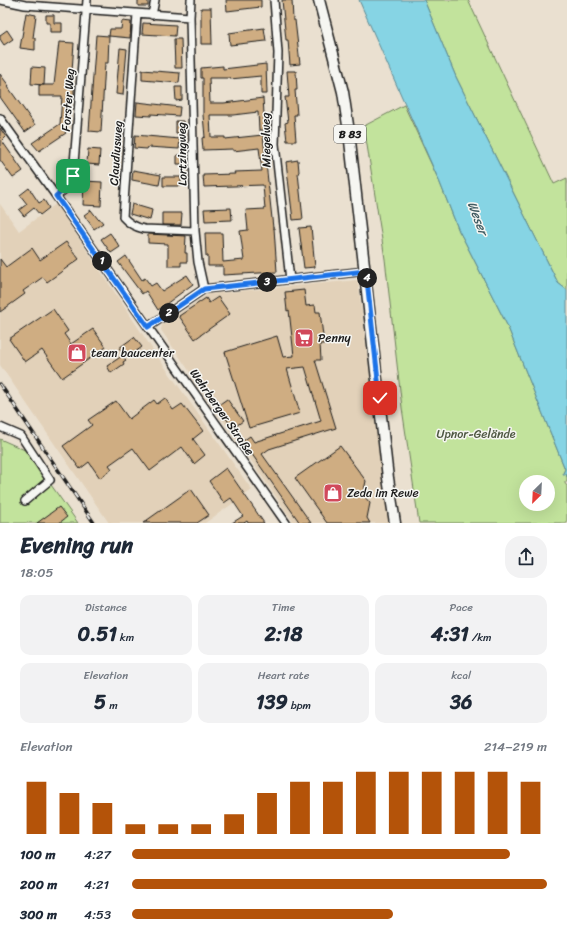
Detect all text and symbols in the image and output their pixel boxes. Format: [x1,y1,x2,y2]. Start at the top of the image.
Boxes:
street label: Forster Weg [55,68,81,132]
street label: Miegelweg [255,112,277,168]
street label: Claudiusweg [103,120,129,186]
street label: Lortzingweg [170,122,194,186]
road number: B 83 [334,125,366,143]
pin [56,159,90,193]
icon: arrive [62,165,84,187]
water label: Weser [461,198,496,241]
pin: 1 [92,251,112,271]
text: 1 [100,251,104,270]
pin: 4 [357,268,377,288]
text: 4 [364,268,370,287]
pin: 3 [257,272,277,292]
text: 3 [264,272,270,291]
pin: 2 [159,303,179,323]
text: 2 [166,303,172,322]
supermarket icon: Penny [293,327,315,349]
place label: Penny [318,327,351,349]
shop icon: team baucenter [66,342,88,364]
place label: team baucenter [91,342,175,364]
street label: Wehrberger Straße [184,364,260,460]
pin [363,381,397,415]
icon: check [369,387,391,409]
park label: Upnor-Gelände [437,423,516,445]
north arrow [519,475,555,511]
map controls [519,475,555,511]
shop icon: Zeda im Rewe [322,482,344,504]
place label: Zeda im Rewe [347,482,419,504]
text: Evening run [20,526,133,565]
button: share [505,536,547,578]
text: 18:05 [20,561,54,584]
text: Distance [85,598,127,617]
text: Time [272,598,295,617]
text: Pace [449,598,473,617]
text: 0.51 [78,617,117,652]
text: 2:18 [264,617,303,652]
text: 4:31 [431,617,469,652]
text: km [117,628,134,647]
text: /km [469,628,492,647]
text: Elevation [84,666,128,685]
text: Heart rate [258,666,309,685]
text: kcal [451,666,471,685]
text: 5 [94,685,106,720]
text: 139 [256,685,288,720]
text: 36 [450,685,472,720]
text: m [106,696,118,715]
text: bpm [288,696,311,715]
text: Elevation [20,735,73,758]
text: 214–219 m [484,735,547,758]
text: 100 m [20,843,55,866]
text: 4:27 [84,843,111,866]
text: 200 m [20,873,57,896]
text: 4:21 [84,873,109,896]
text: 300 m [20,903,57,926]
text: 4:53 [84,903,111,926]

